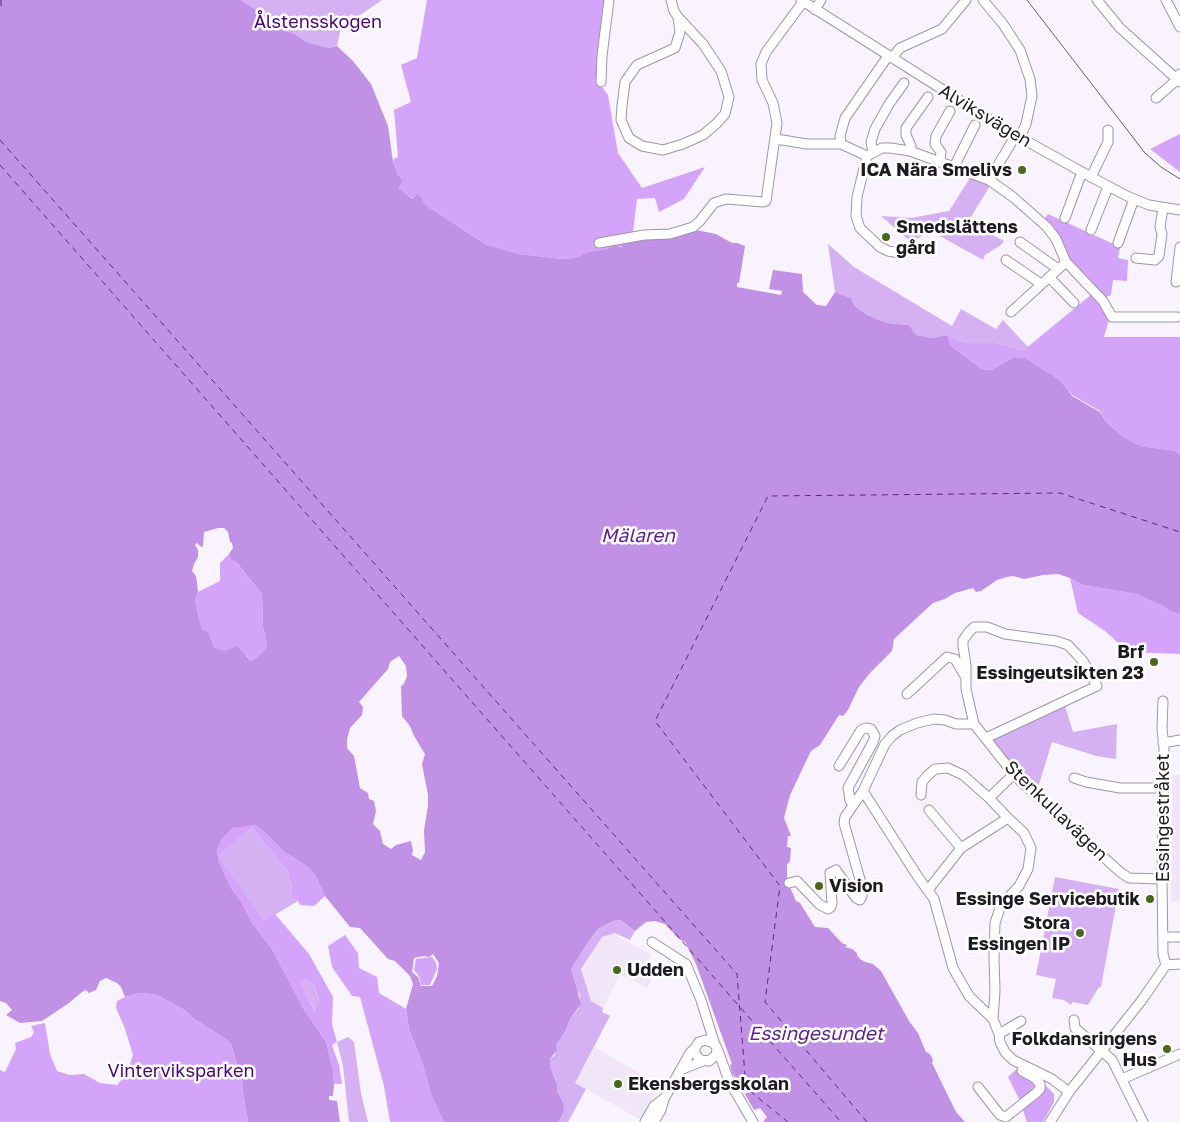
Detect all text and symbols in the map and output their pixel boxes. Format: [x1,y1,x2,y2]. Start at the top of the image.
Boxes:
park label: Ålstensskogen [254,11,382,33]
street label: Alviksvägen [935,80,1035,152]
place label: ICA Nära Smelivs [860,159,1012,181]
marker: ICA Nära Smelivs [1016,164,1028,176]
place label: Smedslättens gård [896,216,1018,258]
marker: Smedslättens gård [880,231,892,243]
water label: Mälaren [601,525,675,547]
place label: Brf Essingeutsikten 23 [976,641,1144,684]
marker: Brf Essingeutsikten 23 [1148,656,1160,668]
street label: Essingestråket [1152,754,1174,882]
street label: Stenkullavägen [1000,756,1112,866]
place label: Vision [829,875,883,897]
marker: Vision [813,880,825,892]
place label: Essinge Servicebutik [955,888,1140,910]
marker: Essinge Servicebutik [1144,893,1156,905]
place label: Stora Essingen IP [968,912,1070,954]
marker: Stora Essingen IP [1074,927,1086,939]
place label: Udden [627,959,684,981]
marker: Udden [611,964,623,976]
water label: Essingesundet [749,1023,883,1045]
place label: Folkdansringens Hus [1012,1028,1157,1070]
marker: Folkdansringens Hus [1161,1043,1173,1055]
park label: Vinterviksparken [107,1060,255,1082]
place label: Ekensbergsskolan [628,1073,789,1095]
marker: Ekensbergsskolan [612,1078,624,1090]

